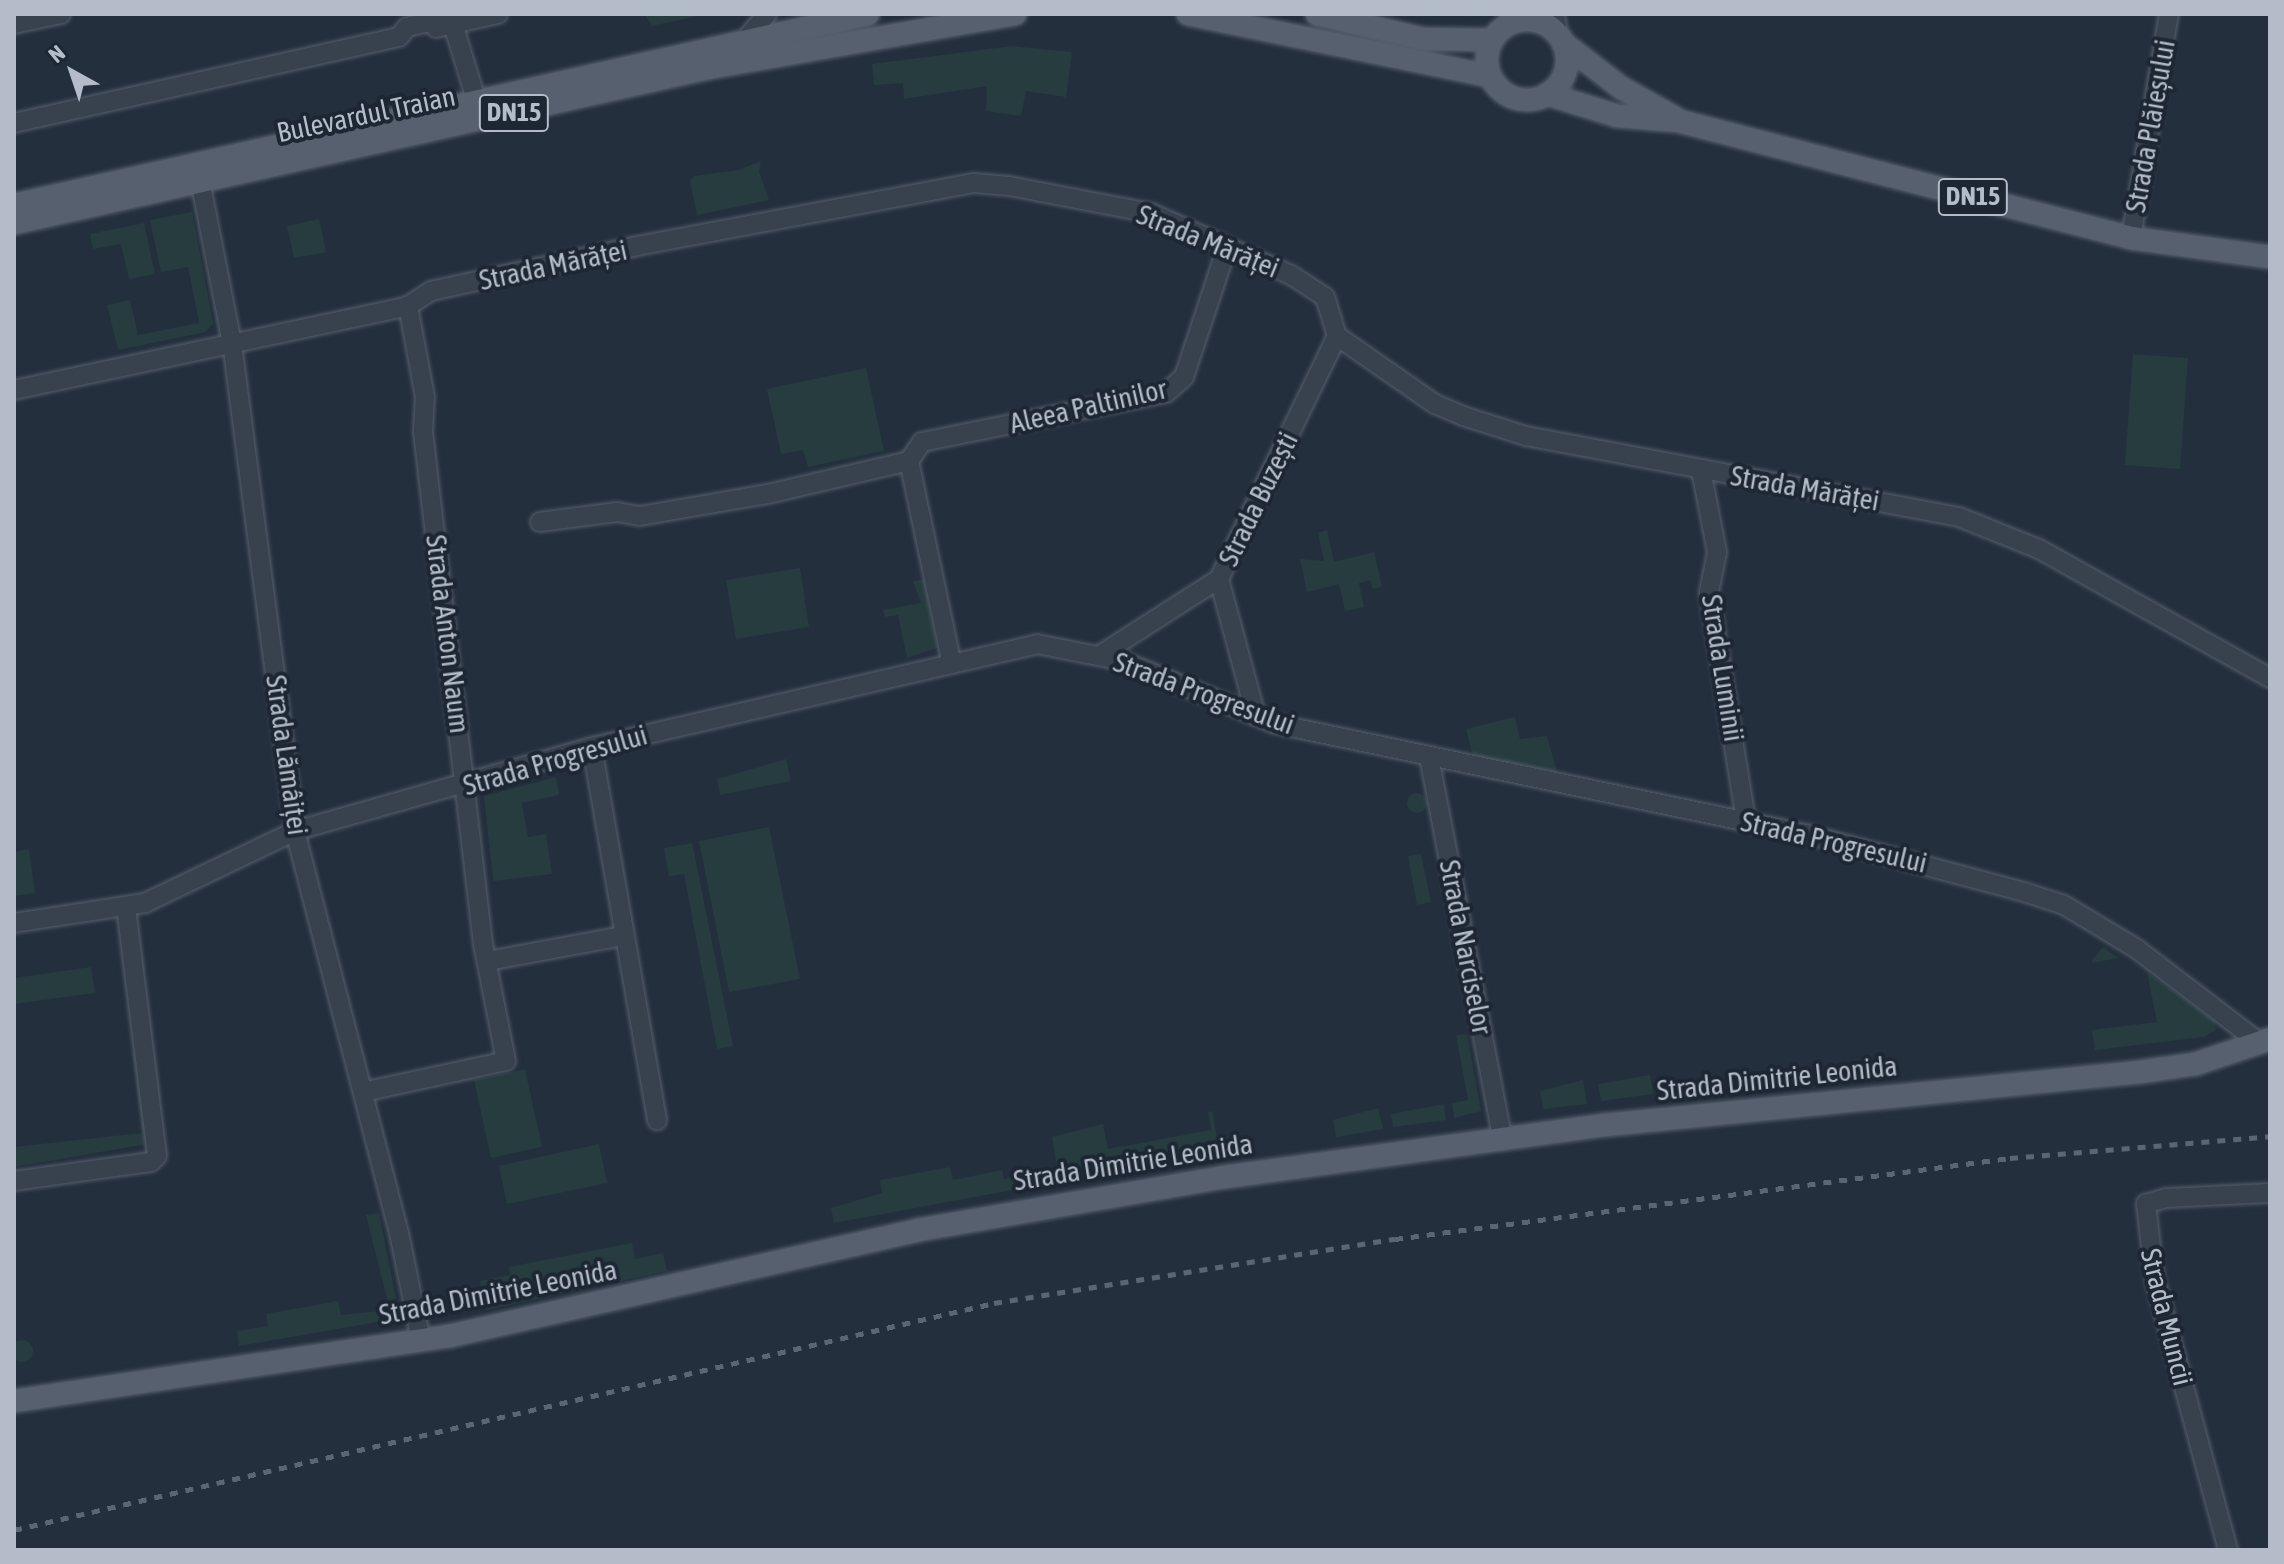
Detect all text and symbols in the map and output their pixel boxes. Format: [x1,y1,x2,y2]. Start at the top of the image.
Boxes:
north arrow [32,32,112,112]
street label: Strada Plăieșului [2118,37,2182,215]
text: N [43,39,70,68]
street label: Bulevardul Traian [274,79,458,149]
road number: DN15 [478,91,550,135]
road number: DN15 [1937,175,2009,219]
street label: Strada Mărăței [1132,197,1284,285]
street label: Strada Mărăței [476,233,630,297]
street label: Aleea Paltinilor [1006,372,1170,440]
street label: Strada Buzești [1211,427,1305,571]
street label: Strada Mărăței [1728,458,1882,518]
street label: Strada Anton Naum [419,533,477,735]
street label: Strada Luminii [1695,592,1751,744]
street label: Strada Progresului [1109,645,1299,741]
street label: Strada Lămâiței [259,673,315,837]
street label: Strada Progresului [459,718,651,802]
street label: Strada Progresului [1738,804,1930,880]
street label: Strada Narciselor [1433,857,1499,1037]
street label: Strada Dimitrie Leonida [1655,1049,1899,1107]
street label: Strada Dimitrie Leonida [1011,1127,1255,1197]
street label: Strada Muncii [2134,1245,2200,1389]
street label: Strada Dimitrie Leonida [376,1252,620,1332]

